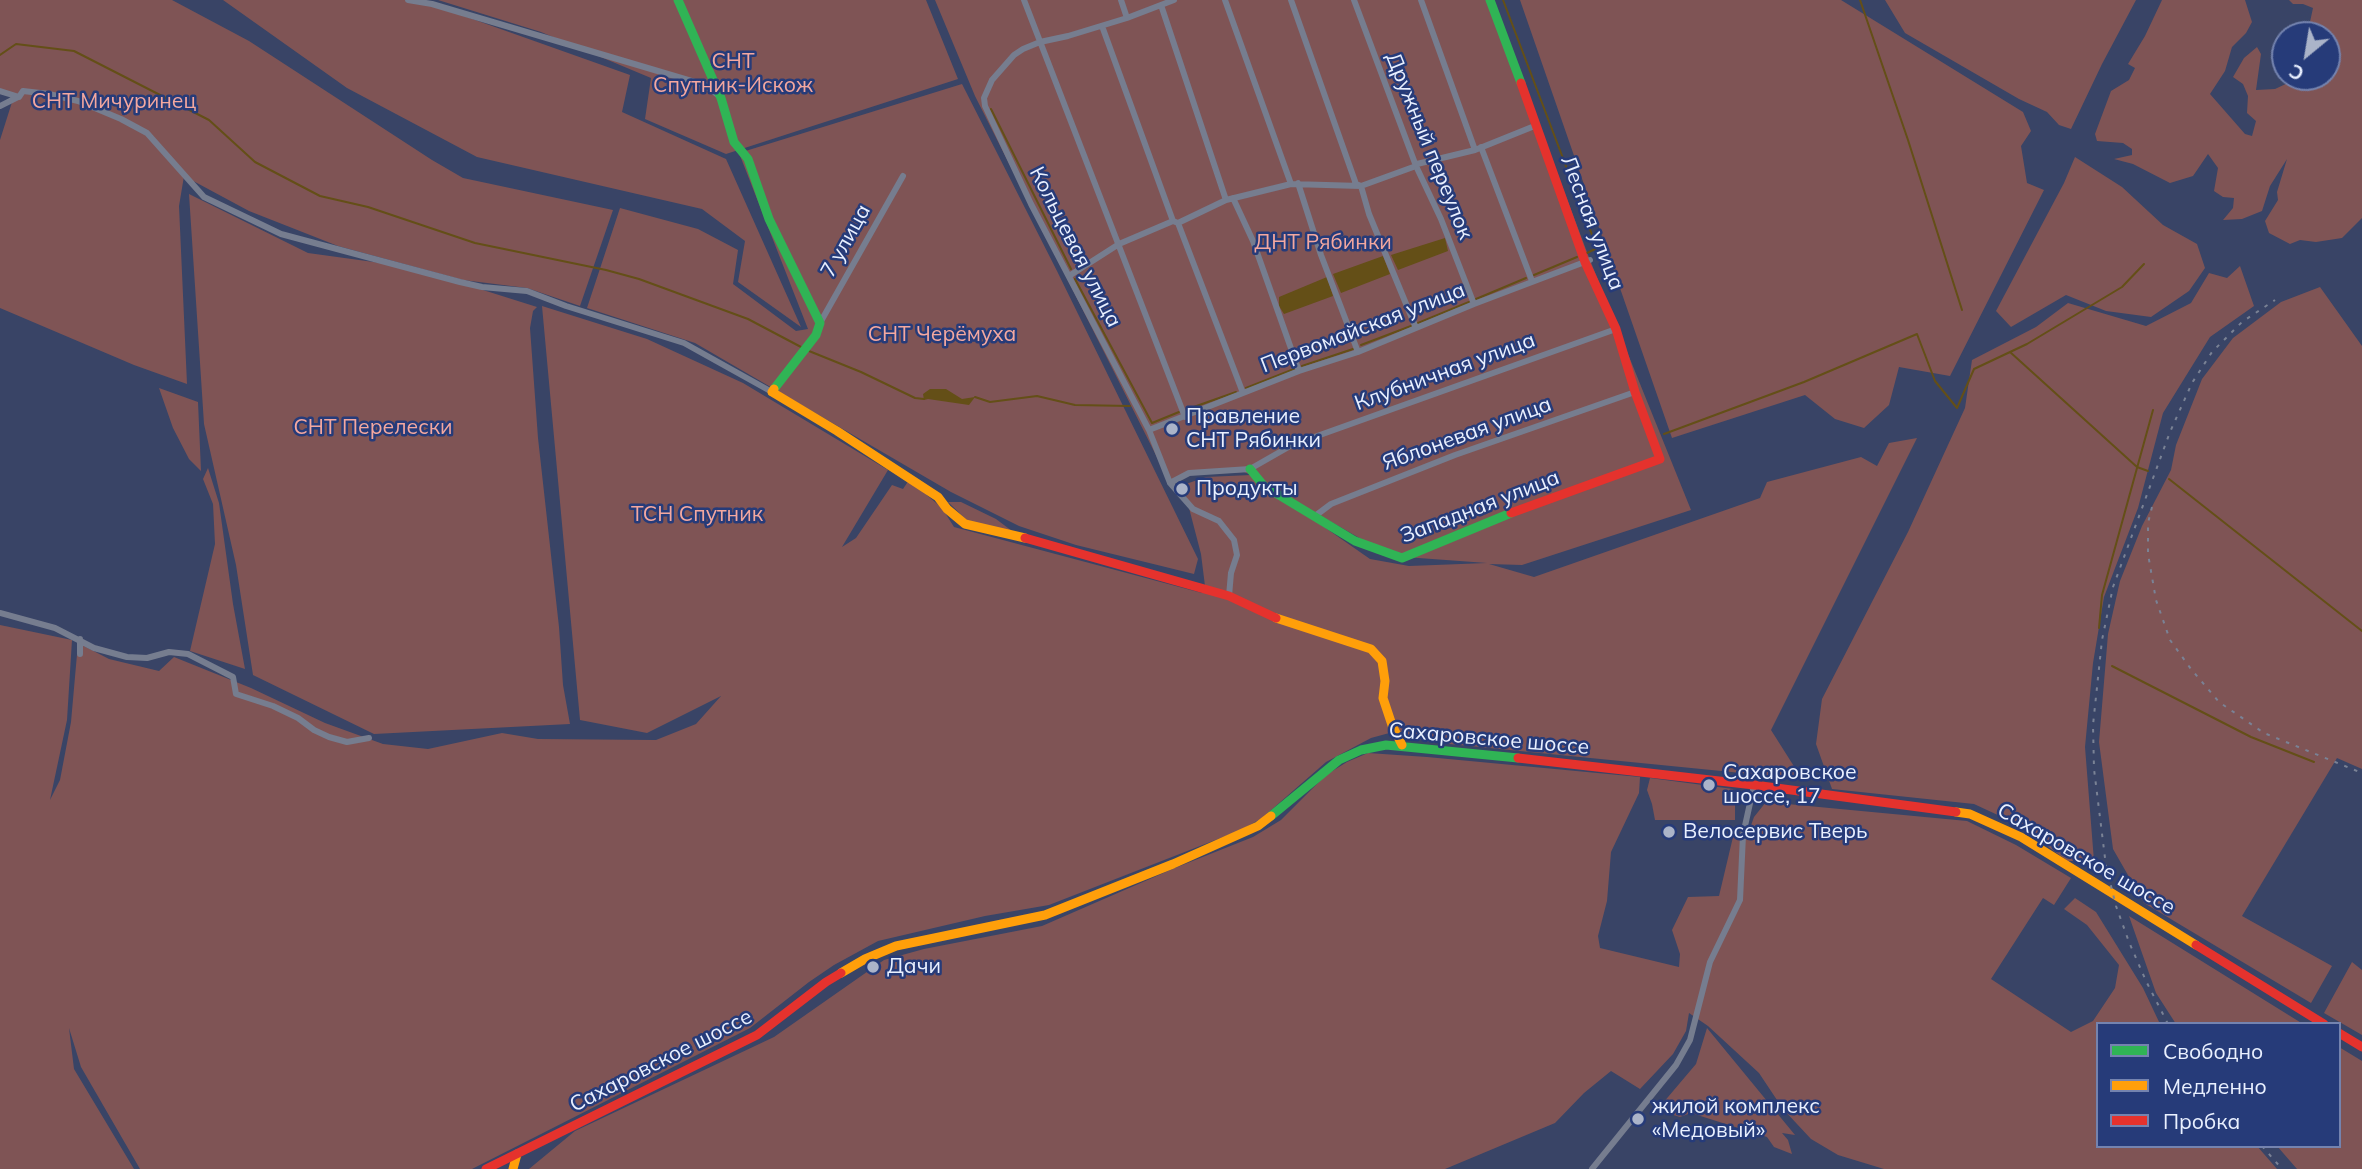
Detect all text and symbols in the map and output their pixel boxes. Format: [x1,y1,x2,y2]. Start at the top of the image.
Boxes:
north arrow [2271,21,2341,91]
park label: СНТ Спутник-Искож [653,49,813,99]
street label: Дружный переулок [1380,49,1478,243]
text: С [2285,59,2308,86]
park label: СНТ Мичуринец [32,89,196,115]
street label: Лесная улица [1555,152,1629,294]
street label: Кольцевая улица [1024,163,1126,331]
street label: 7 улица [816,200,876,282]
park label: ДНТ Рябинки [1254,230,1392,256]
street label: Первомайская улица [1257,277,1469,379]
park label: СНТ Черёмуха [868,322,1016,348]
street label: Клубничная улица [1351,328,1539,416]
street label: Яблоневая улица [1379,392,1555,476]
place label: Правление СНТ Рябинки [1186,404,1321,454]
park label: СНТ Перелески [293,415,453,441]
marker: Правление СНТ Рябинки [1164,421,1180,437]
street label: Западная улица [1397,465,1563,549]
place label: Продукты [1196,476,1298,502]
marker: Продукты [1174,481,1190,497]
park label: ТСН Спутник [631,502,763,528]
street label: Сахаровское шоссе [1388,718,1590,760]
place label: Сахаровское шоссе, 17 [1723,760,1857,810]
marker: Сахаровское шоссе, 17 [1701,777,1717,793]
street label: Сахаровское шоссе [1993,798,2179,920]
place label: Велосервис Тверь [1683,819,1868,845]
marker: Велосервис Тверь [1661,824,1677,840]
place label: Дачи [887,954,941,980]
marker: Дачи [865,959,881,975]
street label: Сахаровское шоссе [566,1004,756,1118]
legend [2096,1022,2341,1148]
text: Свободно [2163,1038,2263,1064]
text: Медленно [2163,1073,2267,1099]
place label: жилой комплекс «Медовый» [1652,1094,1820,1144]
text: Пробка [2163,1108,2240,1134]
marker: жилой комплекс «Медовый» [1630,1111,1646,1127]

